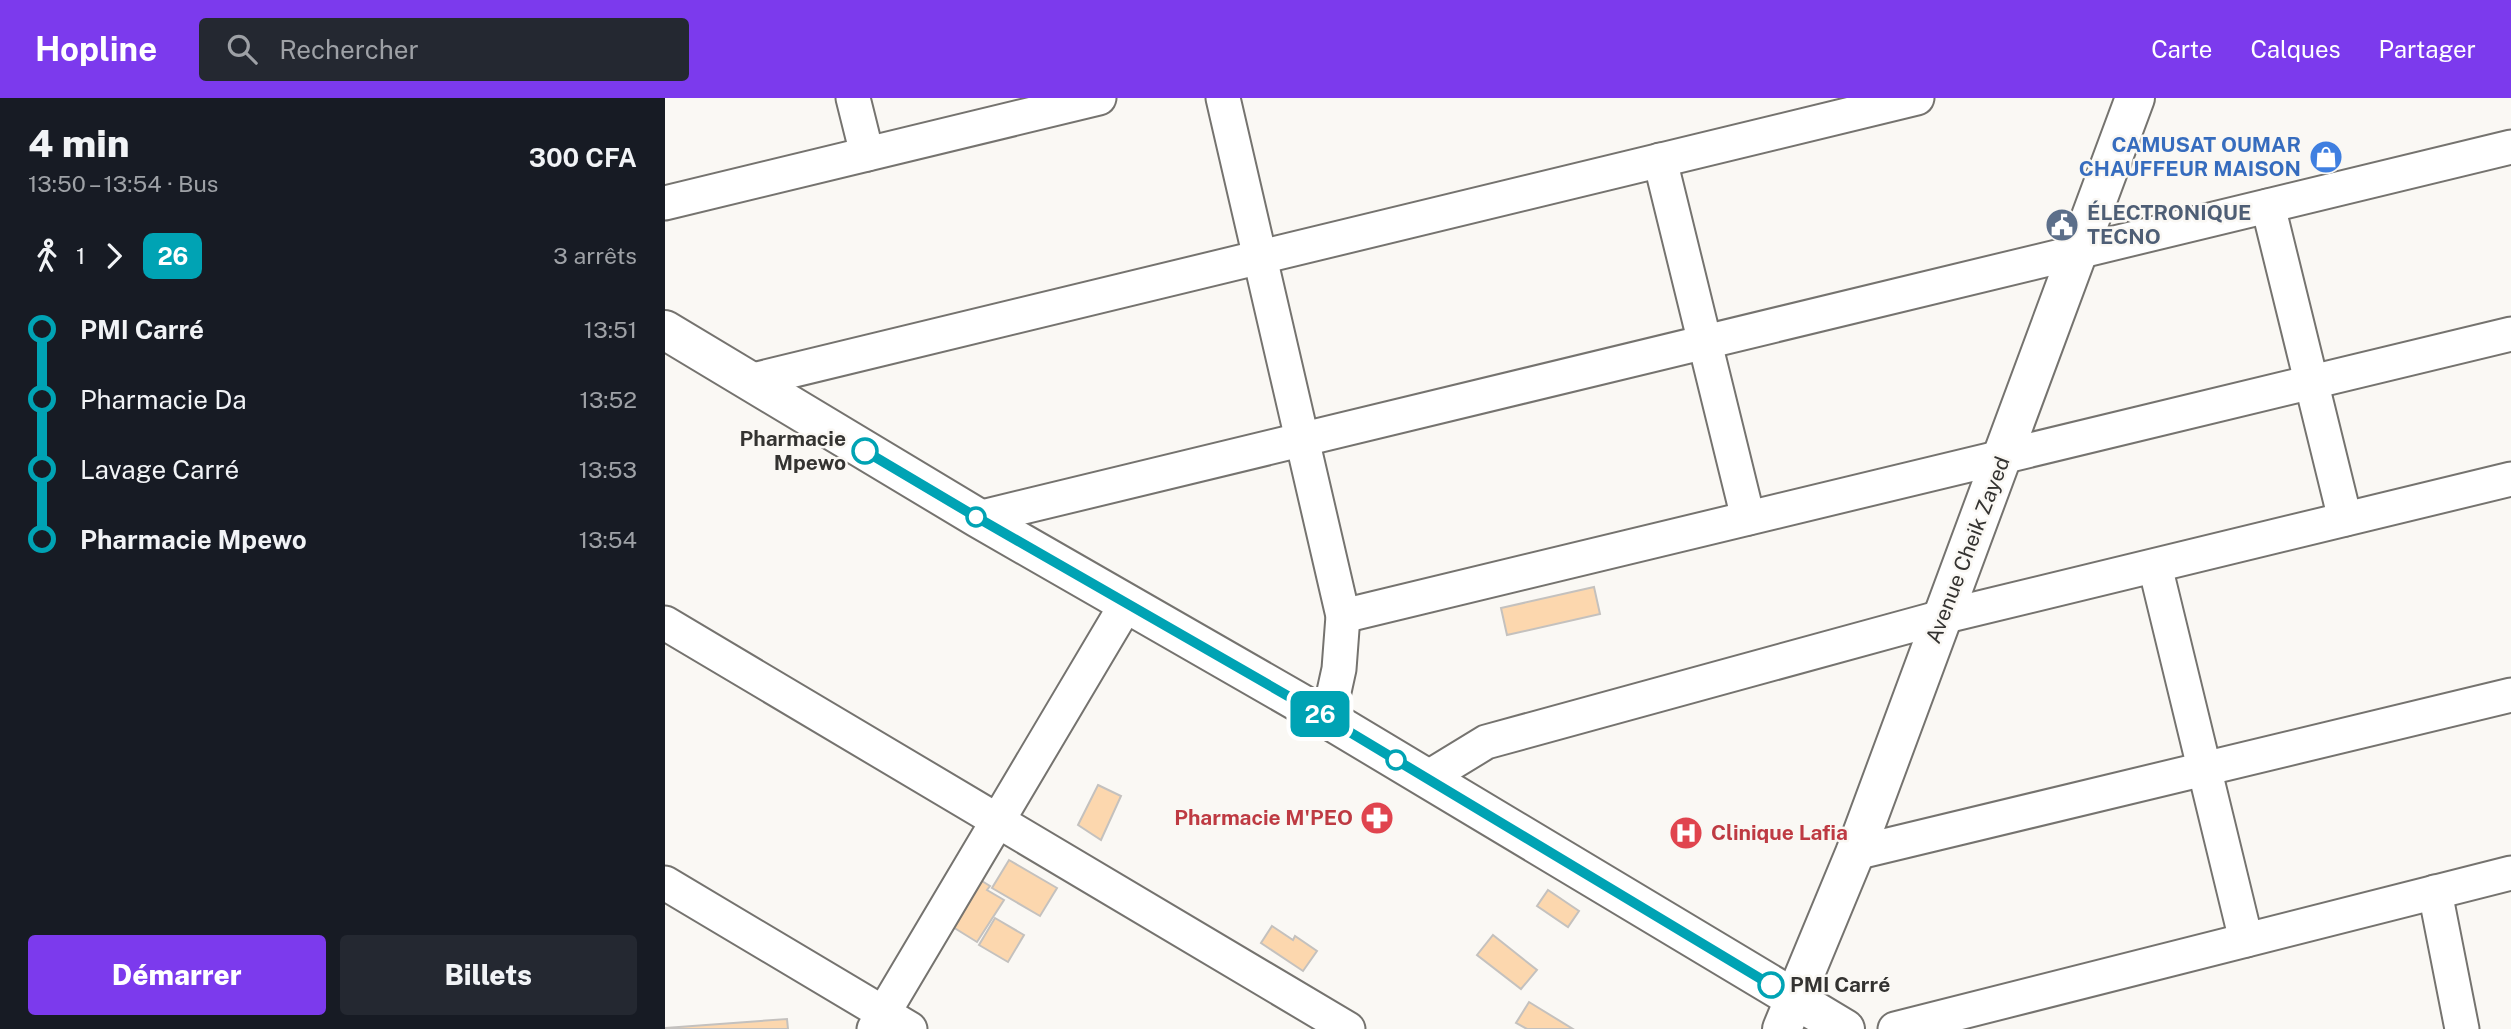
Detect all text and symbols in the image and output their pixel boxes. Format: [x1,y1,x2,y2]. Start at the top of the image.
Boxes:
search box [199,18,689,81]
text: Hopline [35,30,157,68]
icon: search [223,30,261,68]
text: Rechercher [279,34,419,65]
text: Carte [2151,35,2212,63]
text: Calques [2250,35,2341,63]
text: Partager [2379,35,2476,63]
text: 4 min [28,121,130,166]
place label: CAMUSAT OUMAR CHAUFFEUR MAISON [2079,132,2301,181]
shop icon: CAMUSAT OUMAR CHAUFFEUR MAISON [2307,138,2345,176]
text: 300 CFA [529,142,637,173]
text: 13:50 – 13:54 · Bus [28,170,218,197]
place label: ÉLECTRONIQUE TECNO [2087,200,2251,249]
public building icon: ÉLECTRONIQUE TECNO [2043,206,2081,244]
icon: walk [28,237,66,275]
icon: forward [95,237,133,275]
text: 1 [76,242,85,269]
text: 26 [157,242,188,270]
text: 3 arrêts [553,242,637,269]
text: PMI Carré [80,314,204,345]
text: 13:51 [584,316,637,343]
text: Pharmacie Da [80,384,247,415]
text: 13:52 [580,386,637,413]
place label: Pharmacie Mpewo [740,426,846,475]
marker: Pharmacie Mpewo [852,438,878,464]
street label: Avenue Cheik Zayed [1920,453,2015,647]
text: Lavage Carré [80,454,239,485]
text: 13:53 [579,456,637,483]
unlabelled marker [966,507,986,527]
text: Pharmacie Mpewo [80,524,307,555]
text: 13:54 [579,526,637,553]
line badge: 26 [1289,691,1351,737]
text: 26 [1304,700,1336,728]
unlabelled marker [1386,750,1406,770]
pharmacy icon: Pharmacie M'PEO [1358,799,1396,837]
place label: Pharmacie M'PEO [1174,805,1353,830]
hospital icon: Clinique Lafia [1667,814,1705,852]
place label: Clinique Lafia [1711,820,1848,845]
button: Démarrer [28,935,326,1015]
button: Billets [340,935,637,1015]
marker: PMI Carré [1758,972,1784,998]
place label: PMI Carré [1790,972,1890,997]

